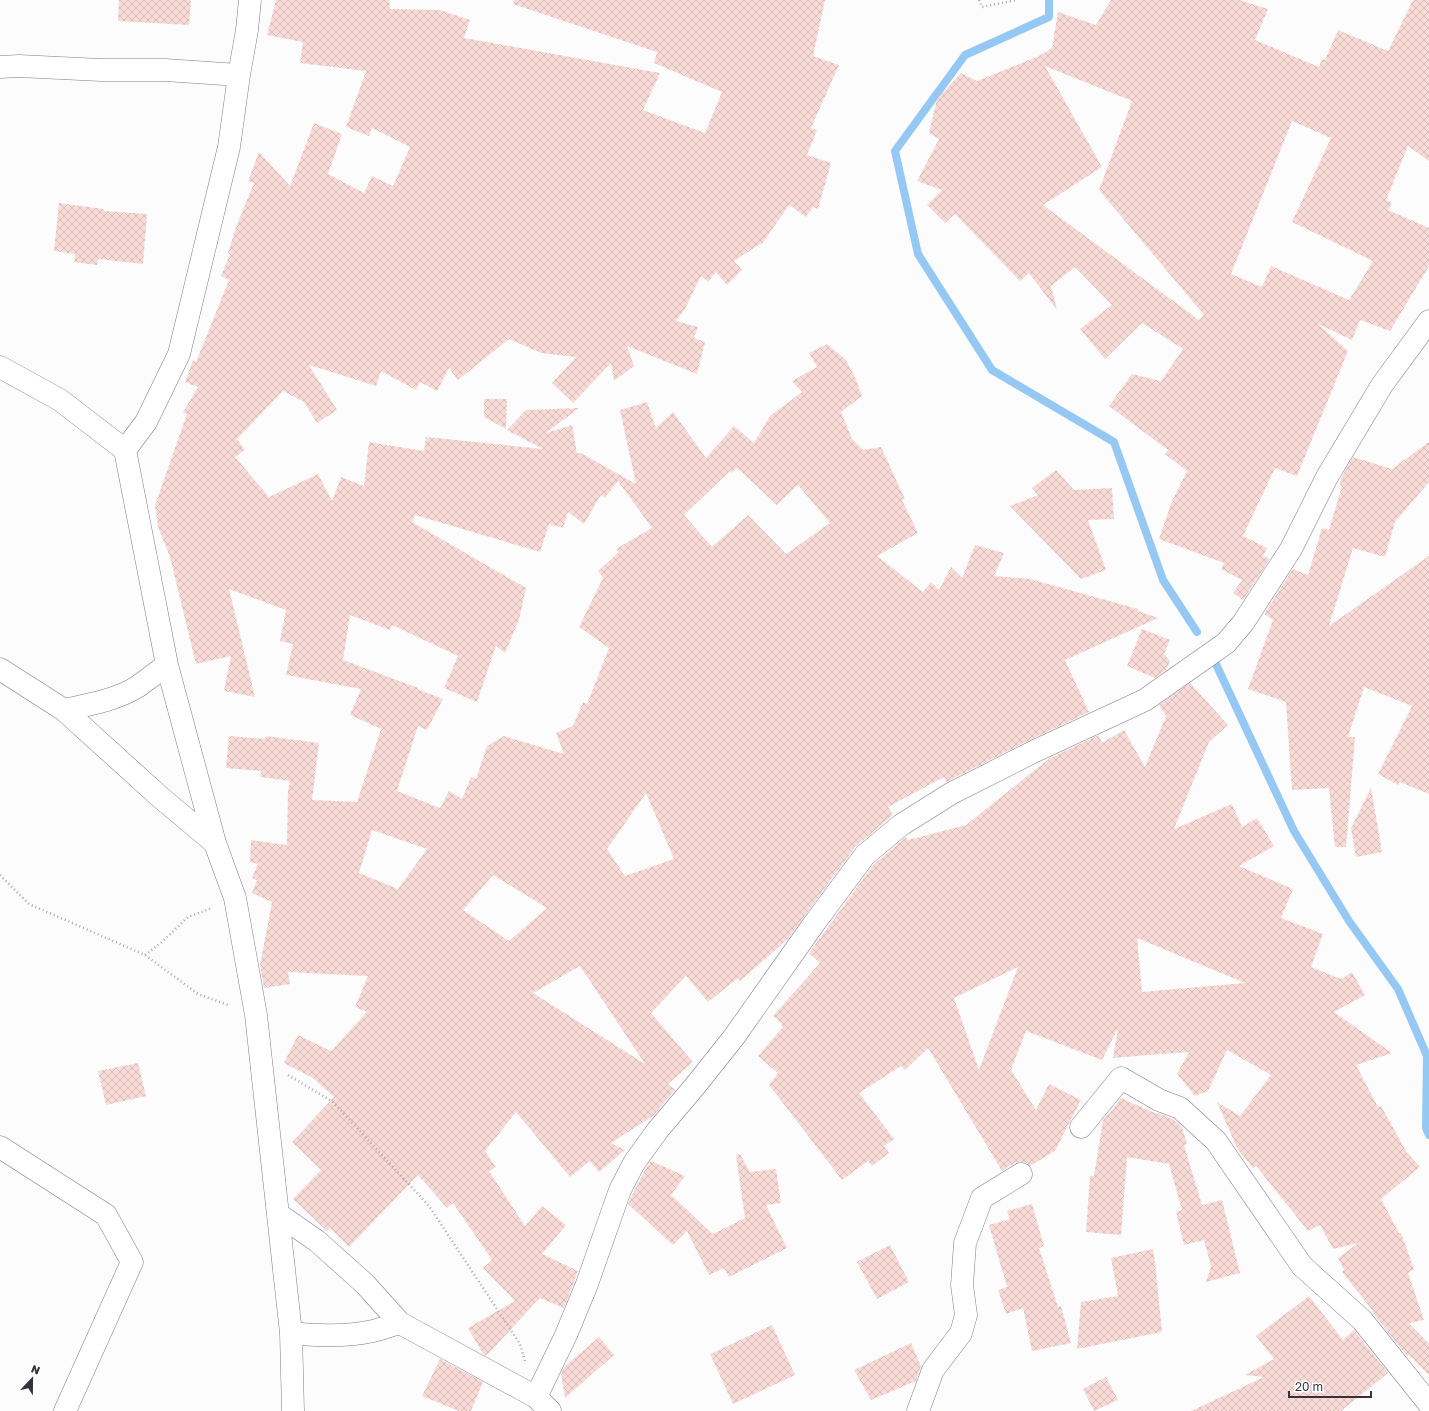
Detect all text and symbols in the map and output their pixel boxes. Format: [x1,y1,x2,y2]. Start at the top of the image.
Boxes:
north arrow [12,1359,52,1399]
text: N [30,1362,42,1377]
scale bar [1289,1373,1371,1399]
text: 20 m [1295,1379,1323,1394]

